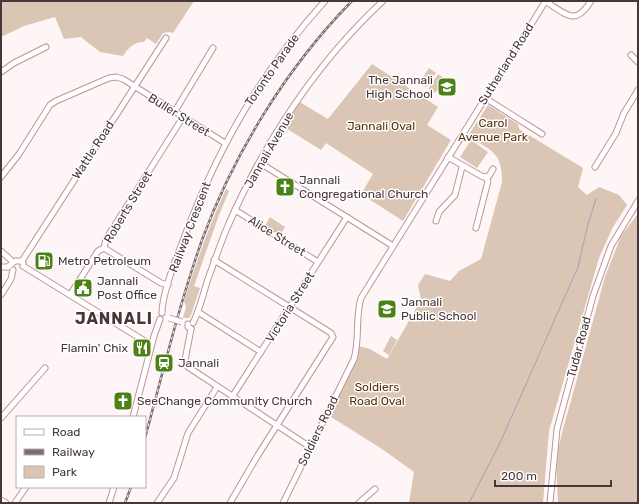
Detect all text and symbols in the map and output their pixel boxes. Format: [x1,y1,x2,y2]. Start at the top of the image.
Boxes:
street label: Sutherland Road [475,21,537,107]
street label: Toronto Parade [242,31,302,109]
place label: The Jannali High School [366,73,433,101]
school or university icon: The Jannali High School [436,76,458,98]
street label: Buller Street [146,91,213,140]
street label: Jannali Avenue [241,109,297,191]
park label: Carol Avenue Park [458,116,529,144]
street label: Wattle Road [69,118,117,182]
park label: Jannali Oval [347,119,415,133]
street label: Roberts Street [101,168,155,246]
place label: Jannali Congregational Church [299,173,428,201]
church icon: Jannali Congregational Church [274,176,296,198]
street label: Railway Crescent [166,179,214,274]
street label: Alice Street [246,213,308,259]
fuel station icon: Metro Petroleum [33,250,55,272]
place label: Metro Petroleum [58,254,151,268]
street label: Victoria Street [263,269,317,345]
place label: Jannali Post Office [97,274,157,302]
public building icon: Jannali Post Office [72,277,94,299]
place label: Jannali Public School [401,295,477,323]
school or university icon: Jannali Public School [376,298,398,320]
district label: JANNALI [75,309,153,328]
street label: Tudar Road [564,315,594,379]
restaurant icon: Flamin' Chix [131,337,153,359]
place label: Flamin' Chix [61,341,129,355]
station icon: Jannali [153,352,175,374]
place label: Jannali [178,356,219,370]
park label: Soldiers Road Oval [349,380,405,408]
church icon: SeeChange Community Church [112,390,134,412]
place label: SeeChange Community Church [137,394,312,408]
street label: Soldiers Road [295,394,341,468]
legend [16,416,146,488]
text: Road [52,425,80,439]
text: Railway [52,445,95,459]
scale bar [495,462,611,488]
text: Park [52,465,78,479]
text: 200 m [501,469,537,483]

